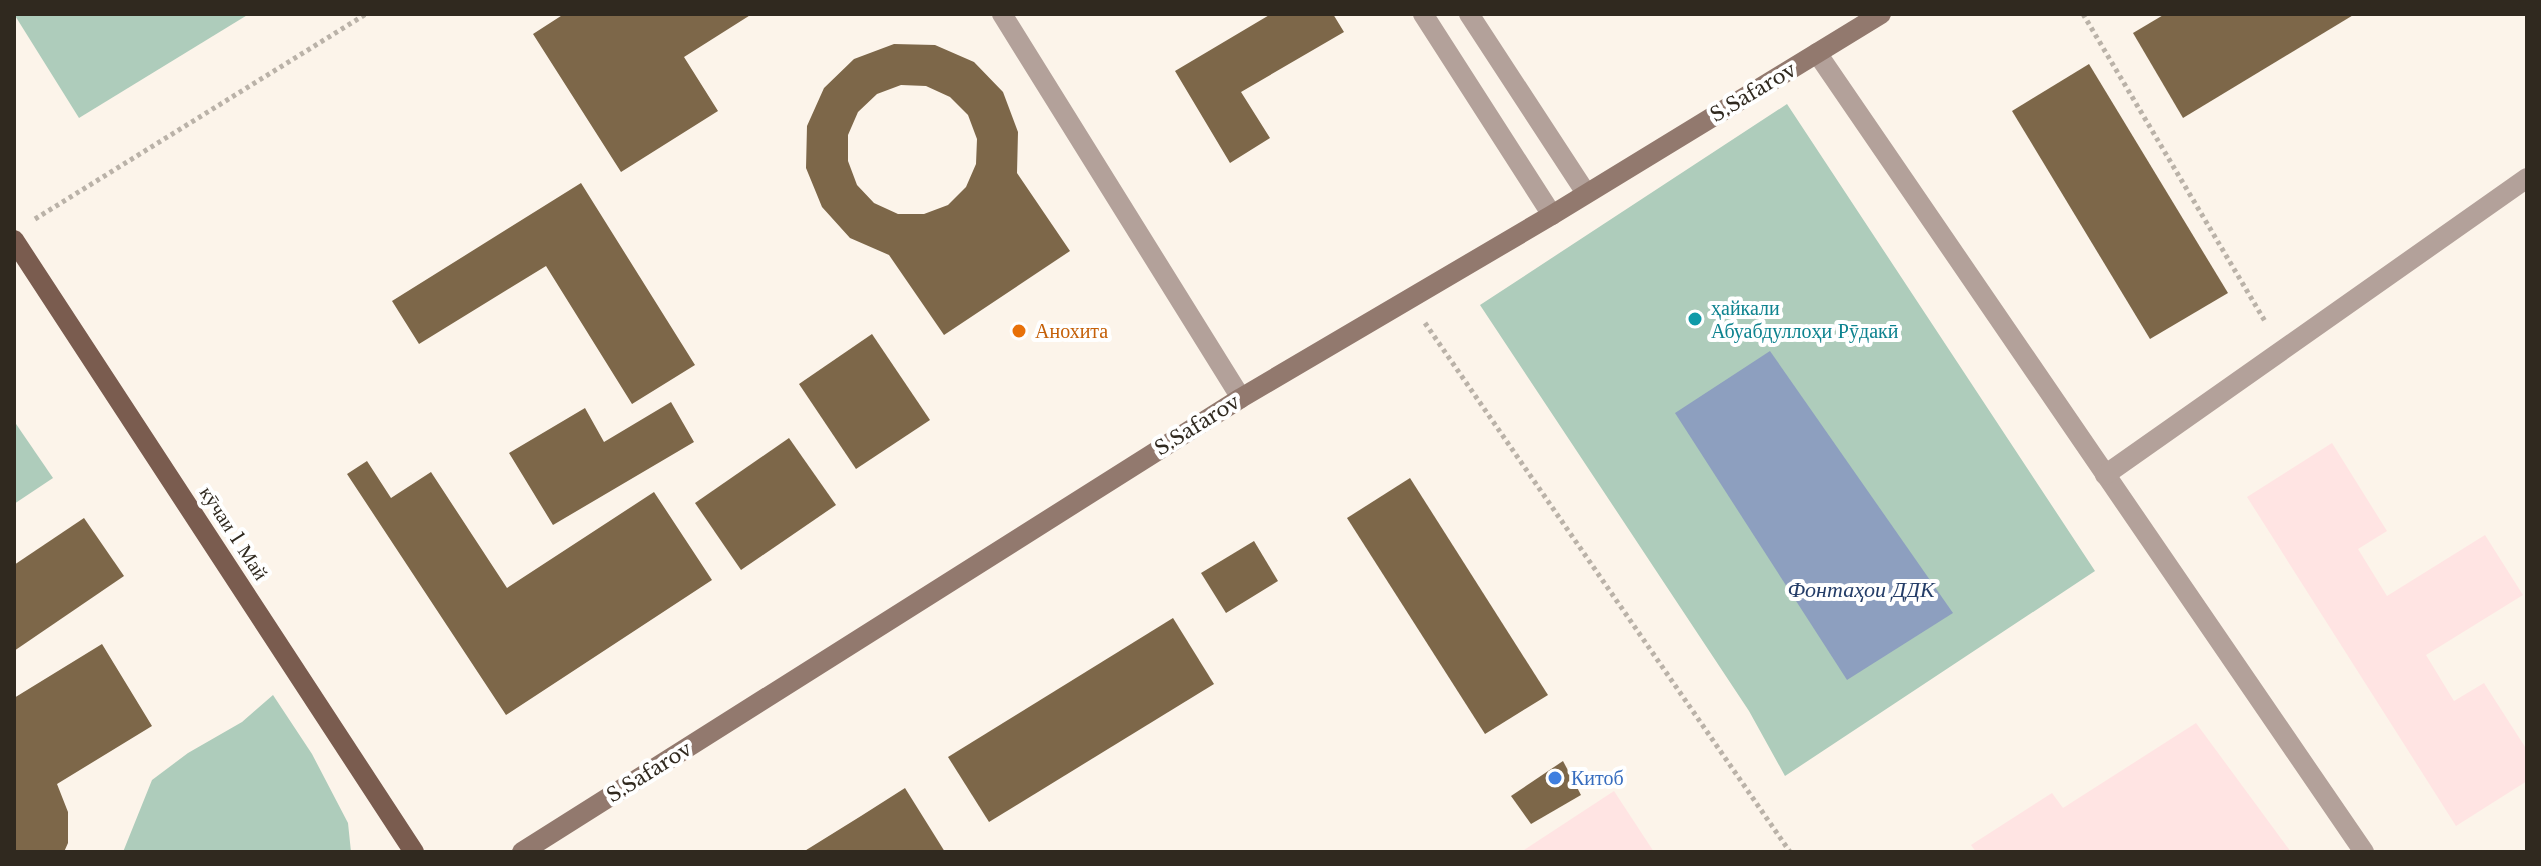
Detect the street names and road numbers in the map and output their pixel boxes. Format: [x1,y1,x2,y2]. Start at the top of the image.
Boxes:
street label: S.Safarov [1706,57,1800,127]
street label: S.Safarov [1150,389,1244,461]
street label: кӯчаи 1 Май [195,482,273,585]
street label: S.Safarov [602,736,696,808]

